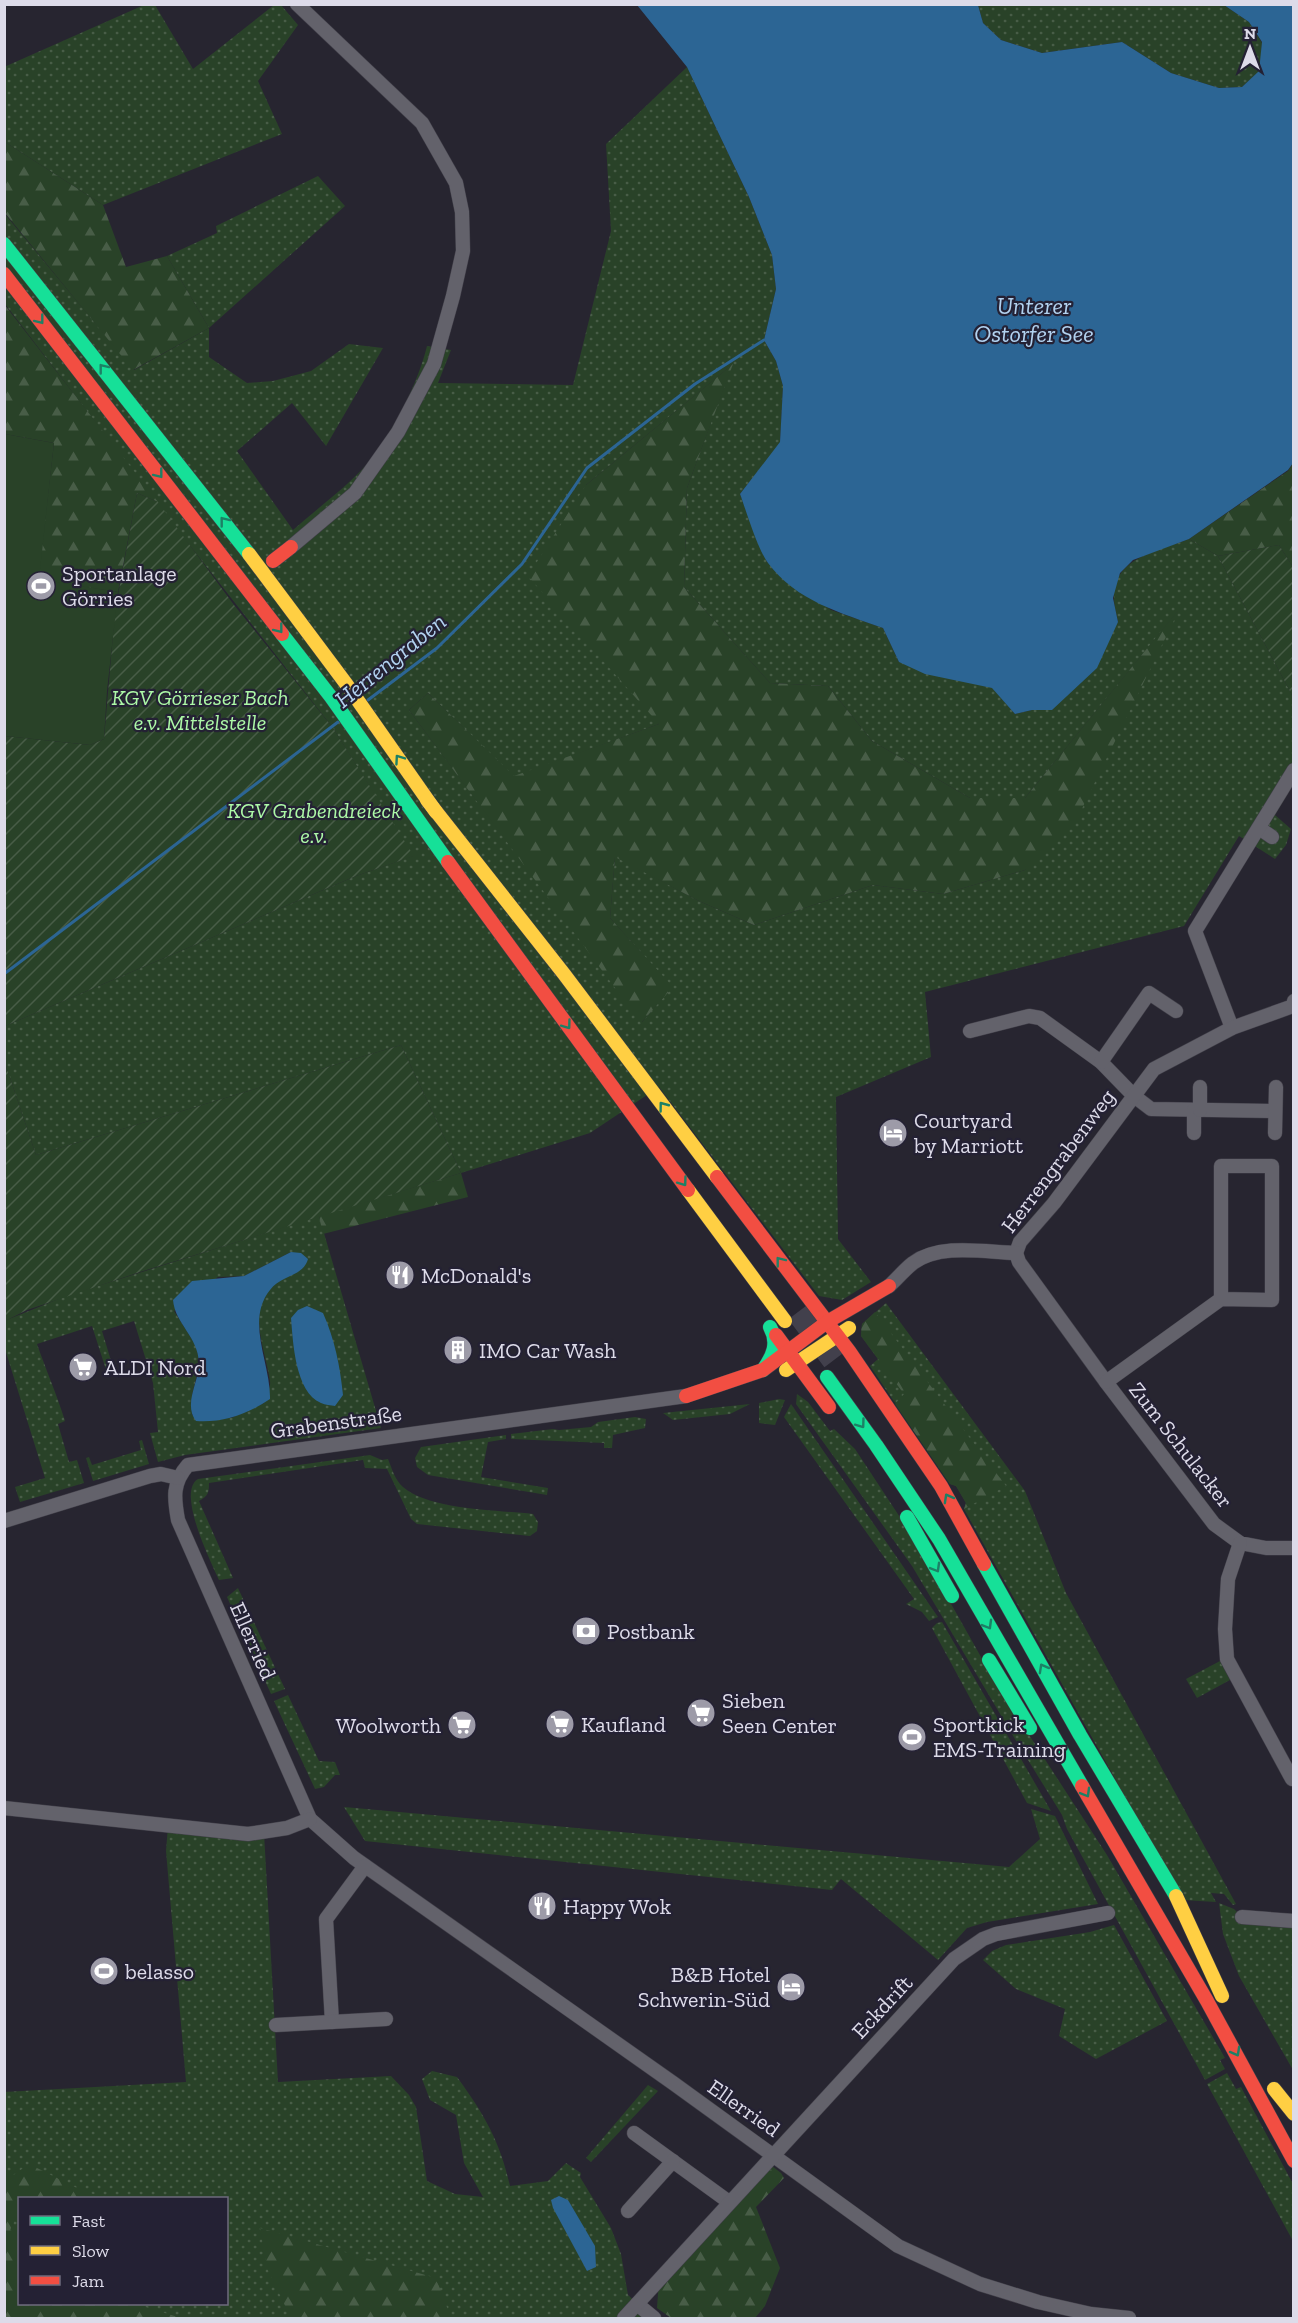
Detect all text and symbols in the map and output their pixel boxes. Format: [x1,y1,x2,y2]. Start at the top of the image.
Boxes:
north arrow [1220,18,1280,78]
text: N [1244,24,1256,43]
water label: Unterer Ostorfer See [974,291,1094,348]
one-way arrow [33,313,44,324]
one-way arrow [100,364,111,375]
one-way arrow [152,468,163,479]
one-way arrow [220,517,231,528]
place label: Sportanlage Görries [62,560,177,612]
sports icon: Sportanlage Görries [25,570,57,602]
water label: Herrengraben [329,606,451,714]
one-way arrow [271,622,282,633]
park label: KGV Görrieser Bach e.v. Mittelstelle [111,684,289,736]
one-way arrow [395,755,406,766]
park label: KGV Grabendreieck e.v. [227,797,401,849]
one-way arrow [560,1019,571,1030]
street label: Herrengrabenweg [995,1084,1121,1238]
one-way arrow [659,1101,670,1112]
place label: Courtyard by Marriott [913,1107,1024,1159]
hotel icon: Courtyard by Marriott [877,1117,909,1149]
one-way arrow [676,1176,687,1187]
one-way arrow [777,1257,788,1268]
restaurant icon: McDonald's [384,1259,416,1291]
place label: McDonald's [421,1262,531,1289]
building icon: IMO Car Wash [442,1334,474,1366]
place label: IMO Car Wash [479,1337,617,1364]
supermarket icon: ALDI Nord [67,1351,99,1383]
place label: ALDI Nord [104,1354,206,1381]
street label: Zum Schulacker [1123,1377,1239,1513]
street label: Grabenstraße [269,1399,403,1445]
one-way arrow [854,1418,865,1429]
one-way arrow [944,1494,955,1504]
one-way arrow [929,1562,940,1572]
street label: Ellerried [224,1598,282,1684]
bank icon: Postbank [570,1615,602,1647]
place label: Postbank [607,1618,695,1645]
one-way arrow [980,1619,992,1629]
one-way arrow [1039,1664,1050,1674]
place label: Sieben Seen Center [722,1687,837,1739]
supermarket icon: Sieben Seen Center [685,1697,717,1729]
supermarket icon: Kaufland [544,1708,576,1740]
supermarket icon: Woolworth [446,1709,478,1741]
place label: Kaufland [581,1711,666,1738]
place label: Sportkick EMS-Training [933,1711,1066,1763]
place label: Woolworth [336,1712,442,1739]
sports icon: Sportkick EMS-Training [896,1721,928,1753]
one-way arrow [1079,1787,1090,1797]
restaurant icon: Happy Wok [526,1890,558,1922]
place label: Happy Wok [563,1893,672,1920]
sports icon: belasso [88,1955,120,1987]
place label: belasso [124,1958,194,1985]
place label: B&B Hotel Schwerin-Süd [638,1961,770,2013]
street label: Eckdrift [846,1969,919,2044]
hotel icon: B&B Hotel Schwerin-Süd [775,1971,807,2003]
one-way arrow [1229,2046,1240,2057]
street label: Ellerried [703,2073,785,2143]
legend [18,2197,228,2305]
text: Fast [72,2210,105,2232]
text: Slow [72,2240,109,2262]
text: Jam [72,2270,104,2292]

